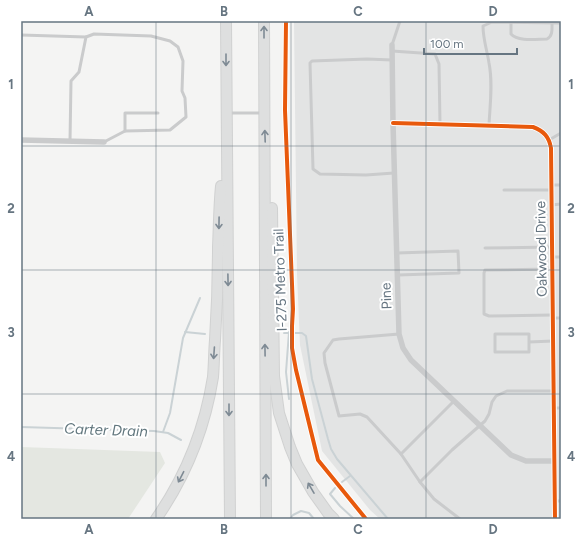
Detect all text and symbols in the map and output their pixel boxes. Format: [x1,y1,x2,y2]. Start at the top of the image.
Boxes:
text: A [84,4,94,19]
text: B [220,4,228,19]
text: C [353,4,363,19]
text: D [488,4,498,19]
one-way arrow [260,26,268,39]
scale bar [424,30,517,56]
text: 100 m [430,37,464,51]
one-way arrow [222,53,230,66]
text: 1 [8,77,14,92]
text: 1 [568,77,574,92]
one-way arrow [261,130,269,143]
text: 2 [7,201,15,216]
street label: Oakwood Drive [532,201,551,297]
text: 2 [567,201,575,216]
one-way arrow [215,216,223,229]
street label: I-275 Metro Trail [270,228,291,332]
one-way arrow [224,273,232,286]
street label: Pine [378,282,395,310]
text: 3 [7,325,15,340]
text: 3 [567,325,575,340]
one-way arrow [261,344,269,357]
one-way arrow [211,346,218,359]
one-way arrow [225,403,233,416]
water label: Carter Drain [64,420,148,440]
text: 4 [7,449,15,464]
text: 4 [567,449,575,464]
one-way arrow [177,471,184,483]
one-way arrow [262,474,270,487]
one-way arrow [307,483,315,494]
text: A [84,522,94,537]
text: B [220,522,228,537]
text: C [353,522,363,537]
text: D [488,522,498,537]

